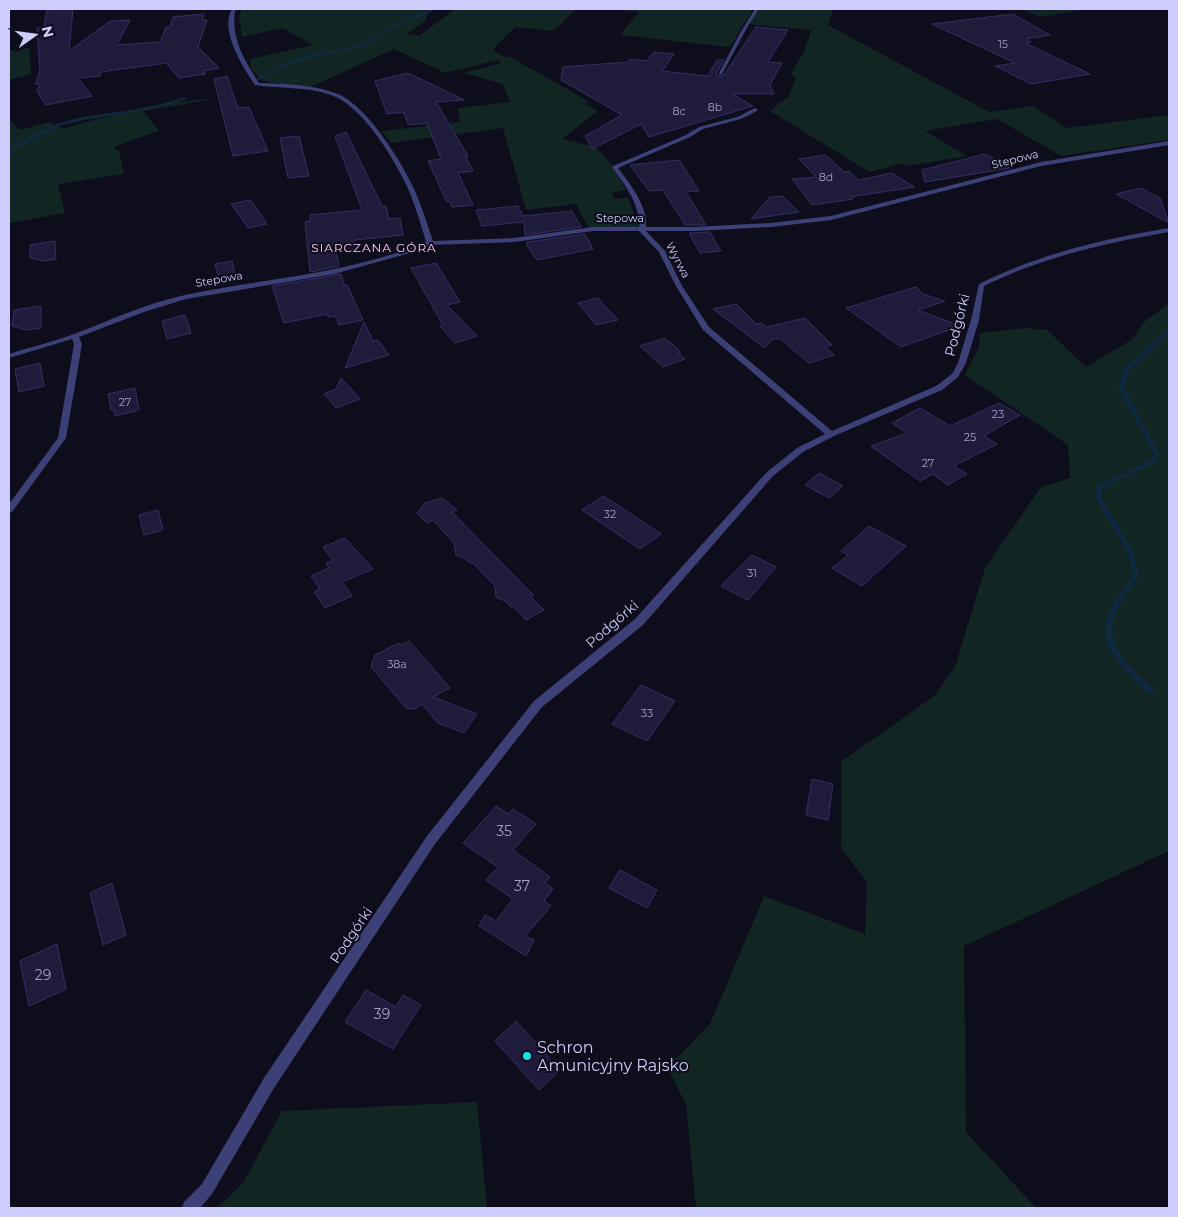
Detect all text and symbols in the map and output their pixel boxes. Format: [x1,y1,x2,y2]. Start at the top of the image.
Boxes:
north arrow [10,10,60,60]
text: N [38,24,58,40]
house number: 15 [998,37,1008,51]
house number: 8b [708,100,722,114]
house number: 8c [672,104,686,118]
street label: Stepowa [990,146,1040,172]
house number: 8d [819,170,833,184]
street label: Stepowa [596,211,644,225]
district label: SIARCZANA GÓRA [311,240,437,255]
street label: Wyrwa [663,240,693,280]
street label: Stepowa [194,268,244,290]
street label: Podgórki [941,292,973,358]
house number: 27 [119,395,131,409]
house number: 23 [992,407,1004,421]
house number: 25 [964,430,976,444]
house number: 27 [922,456,934,470]
house number: 32 [604,507,616,521]
house number: 31 [747,566,757,580]
street label: Podgórki [582,596,642,652]
house number: 38a [387,657,407,671]
house number: 33 [641,706,653,720]
house number: 35 [496,822,512,840]
house number: 37 [514,877,530,895]
street label: Podgórki [326,903,376,967]
house number: 29 [35,966,51,984]
house number: 39 [374,1005,390,1023]
place label: Schron Amunicyjny Rajsko [537,1038,689,1075]
marker: Schron Amunicyjny Rajsko [521,1050,533,1062]

